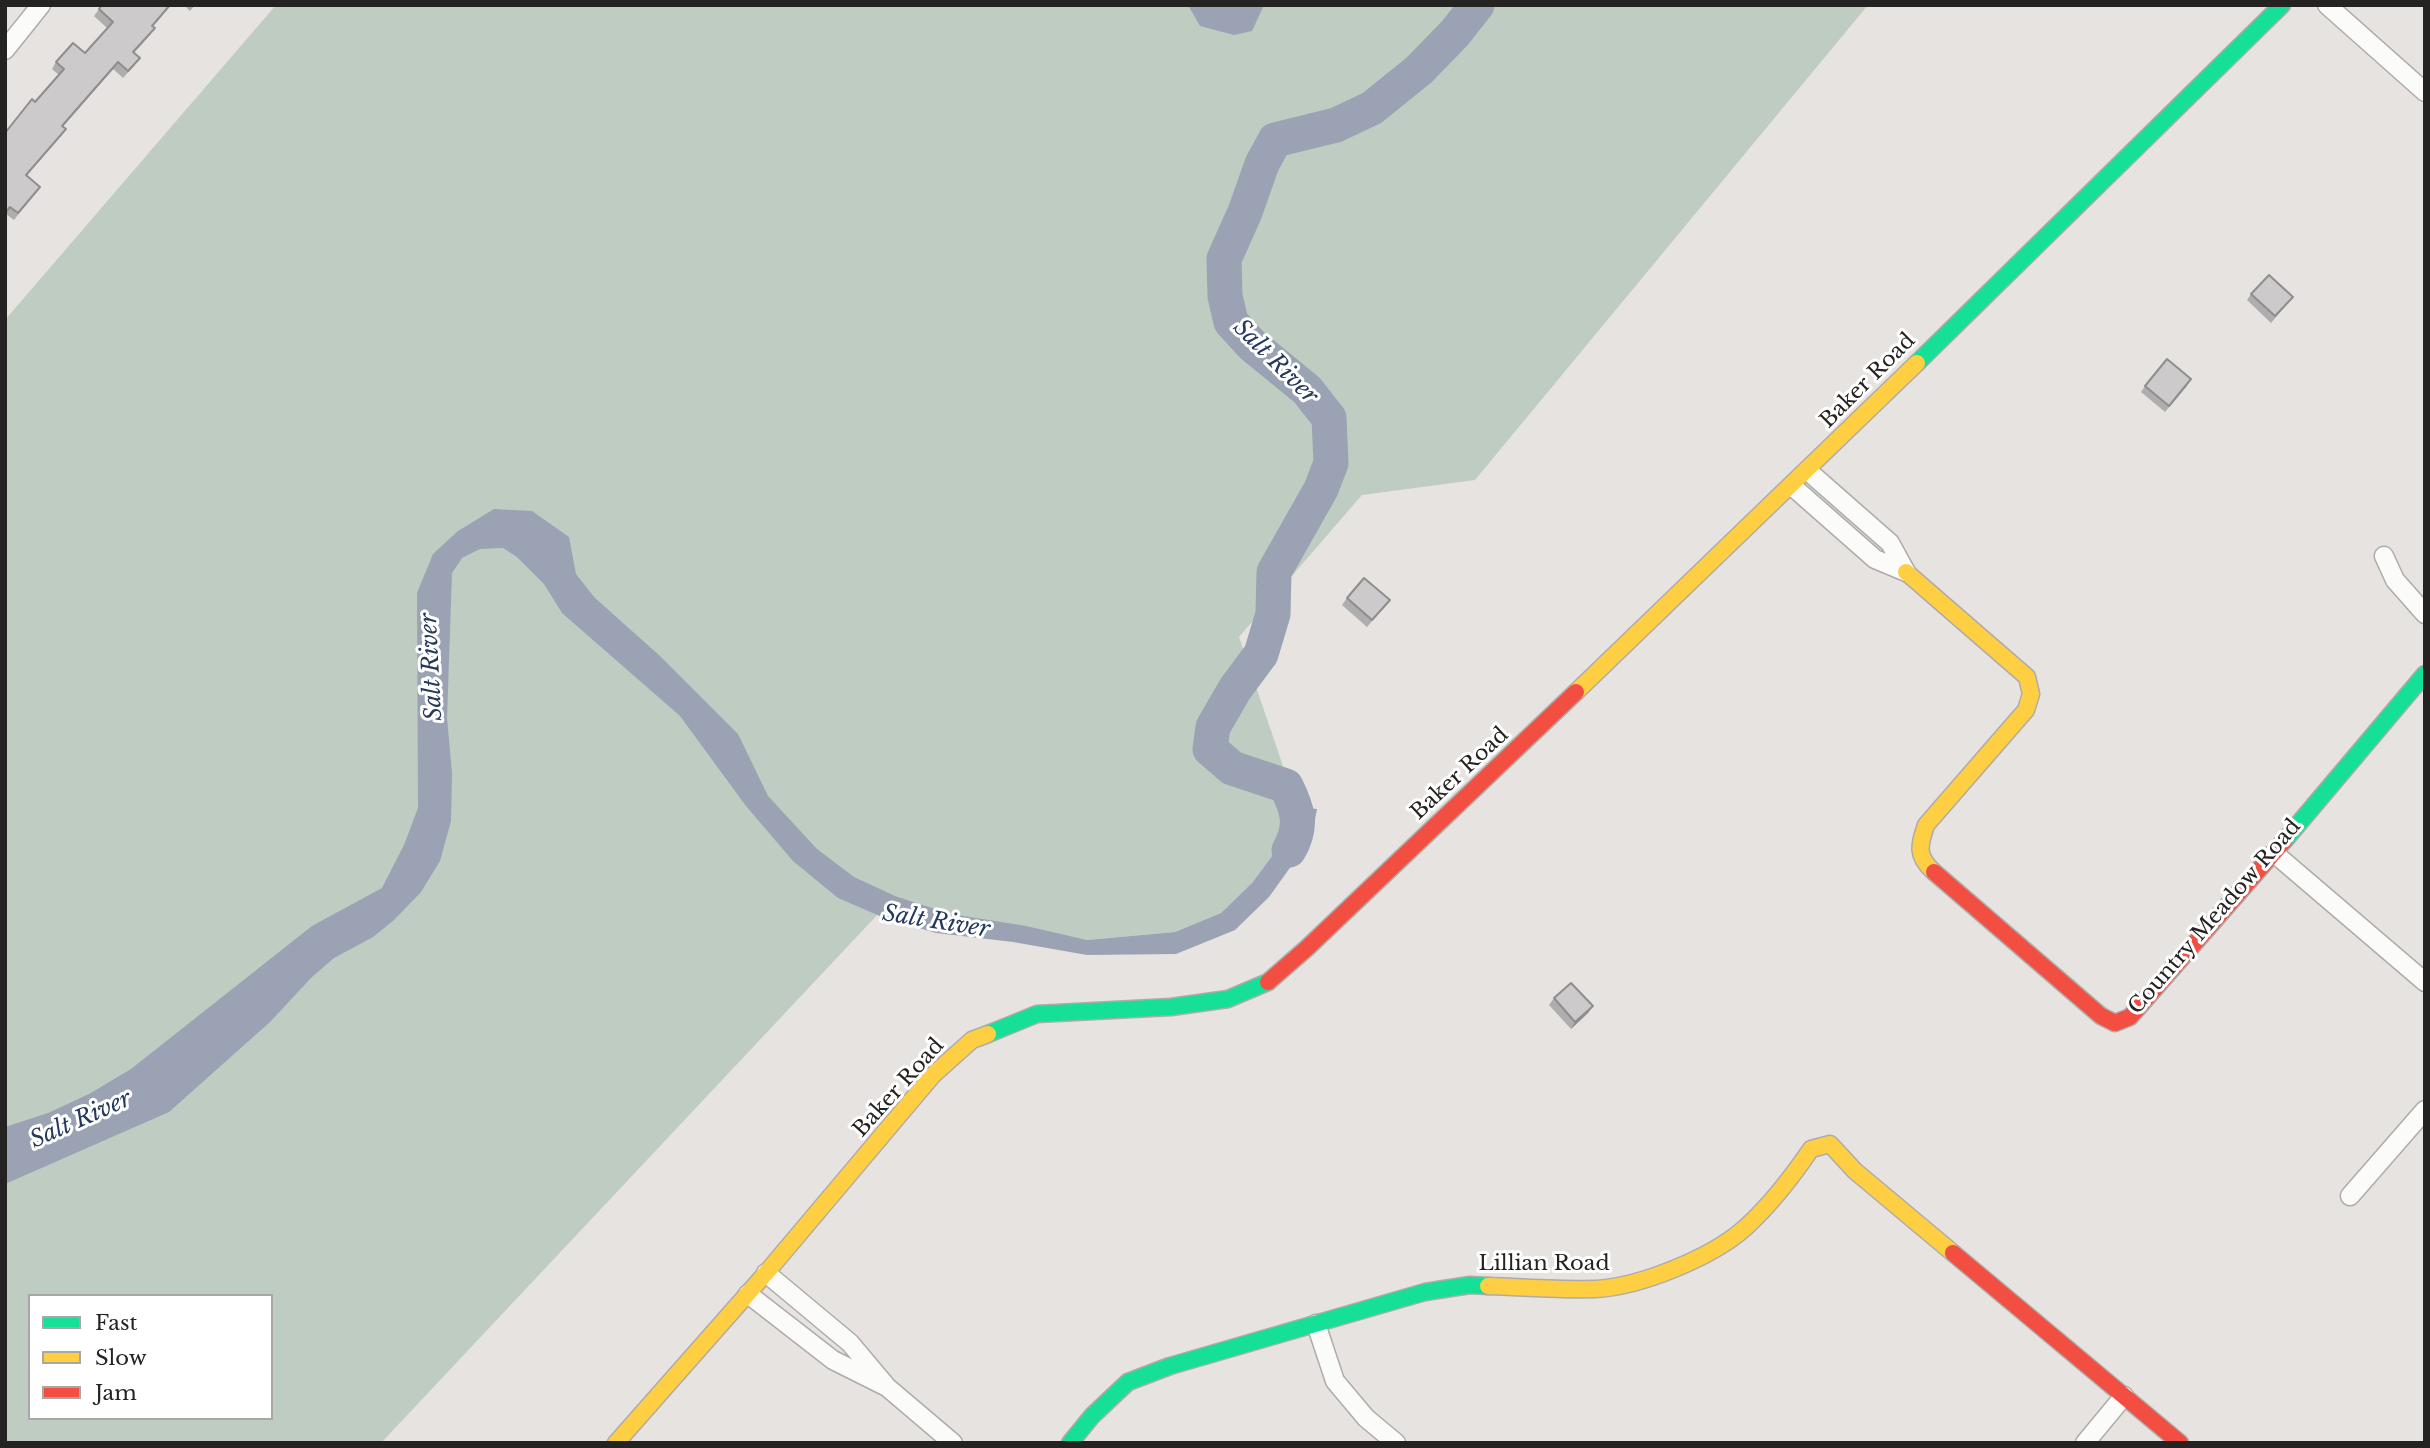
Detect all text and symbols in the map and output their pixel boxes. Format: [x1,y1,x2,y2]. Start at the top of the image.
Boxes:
water label: Salt River [1227,314,1323,410]
street label: Baker Road [1815,328,1921,434]
water label: Salt River [415,612,449,722]
street label: Baker Road [1406,723,1514,825]
street label: Country Meadow Road [2124,814,2306,1020]
water label: Salt River [880,900,992,944]
street label: Baker Road [848,1034,950,1142]
water label: Salt River [26,1085,136,1155]
street label: Lillian Road [1478,1251,1610,1277]
legend [28,1294,273,1420]
text: Fast [95,1310,137,1336]
text: Slow [95,1345,147,1371]
text: Jam [95,1380,137,1406]

